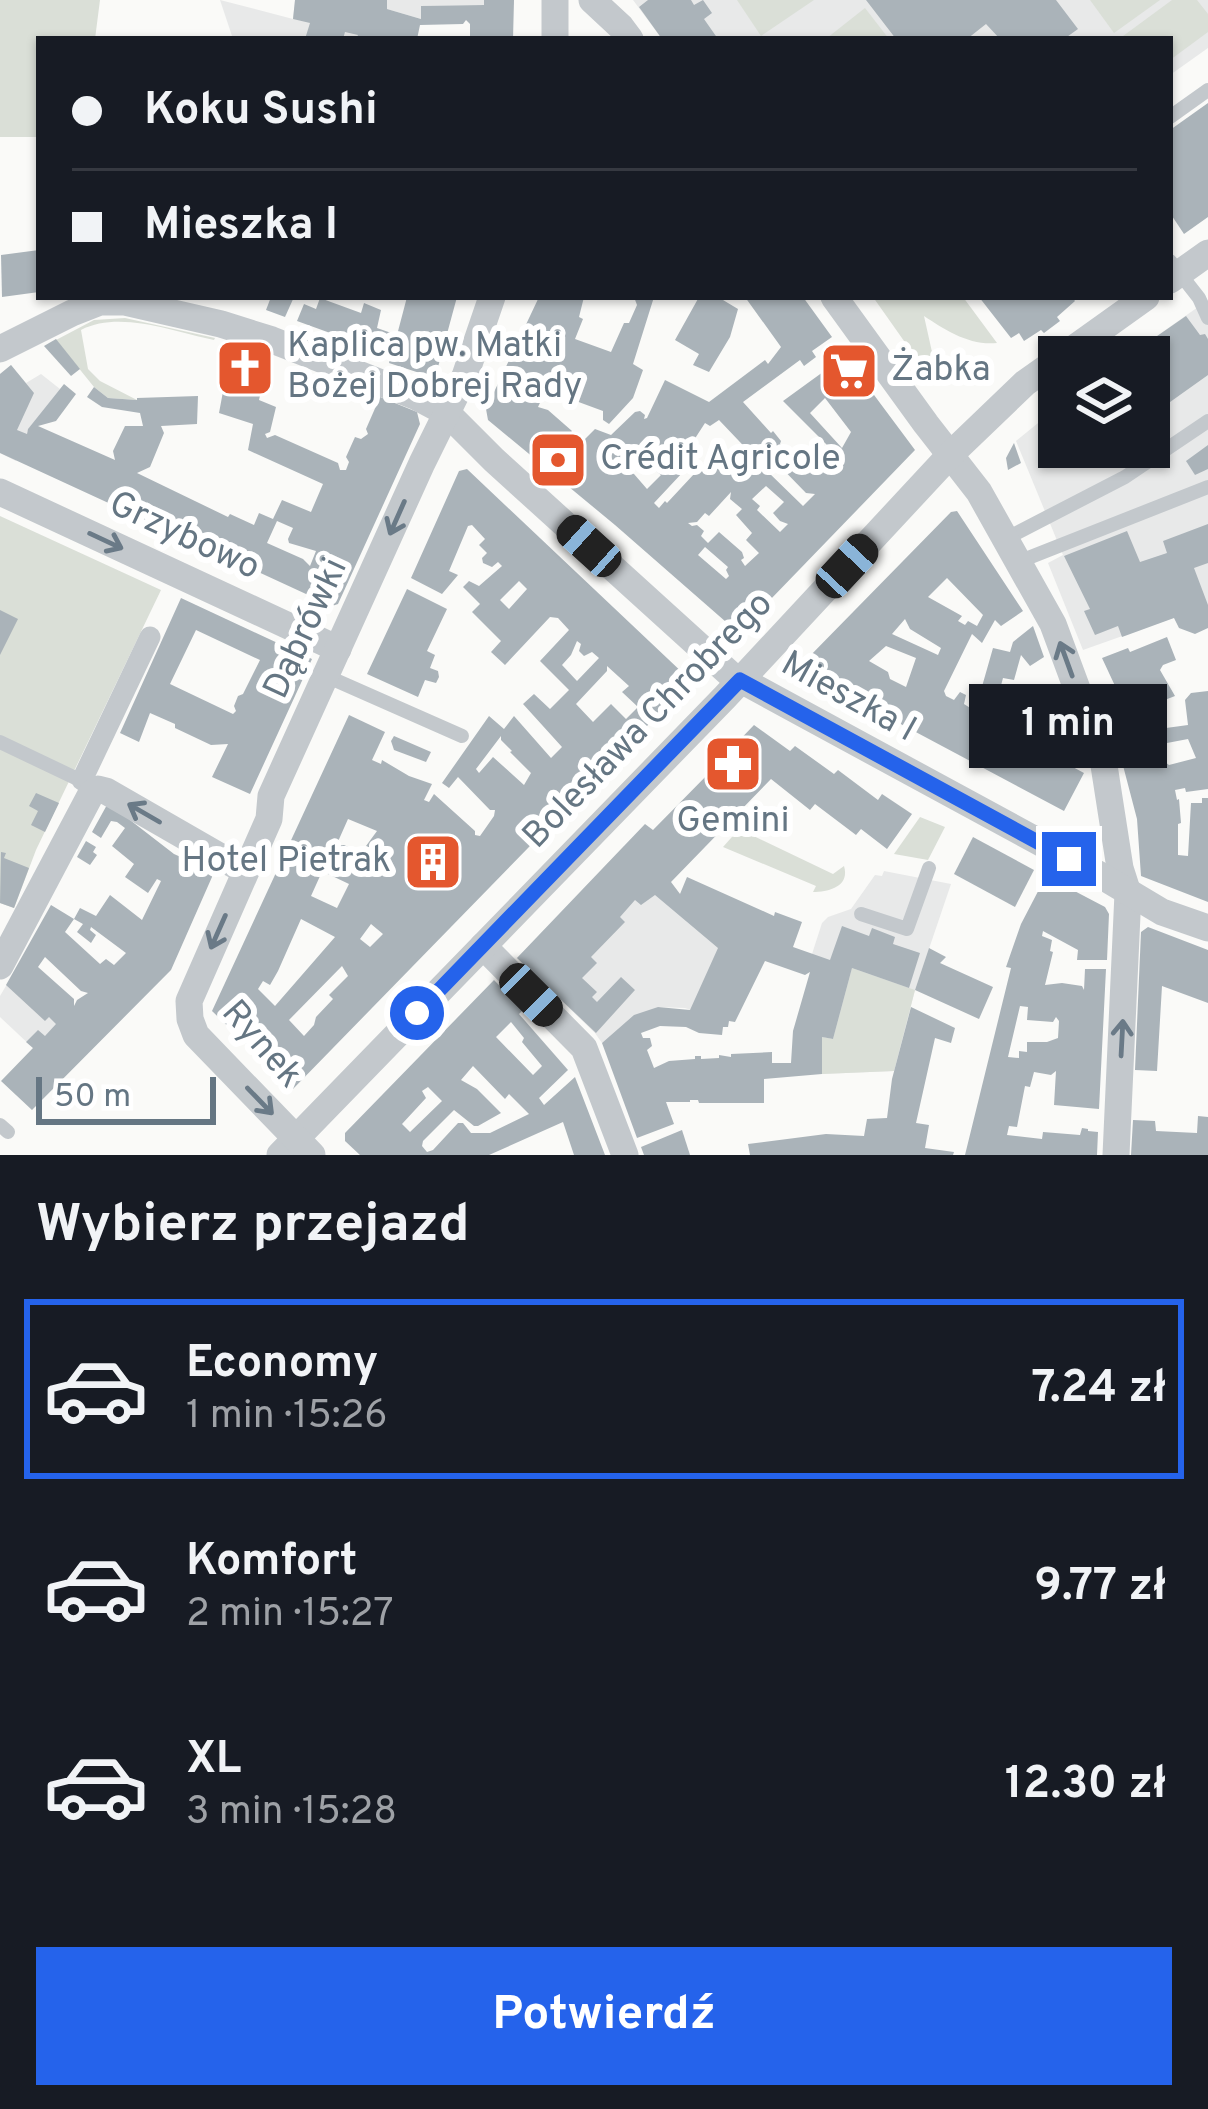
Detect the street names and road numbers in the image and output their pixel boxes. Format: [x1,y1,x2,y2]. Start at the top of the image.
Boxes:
street label: Grzybowo [101,482,267,592]
street label: Dąbrówki [254,551,360,707]
street label: Bolesława Chrobrego [514,582,784,860]
street label: Mieszka I [772,642,924,754]
street label: Rynek [210,991,312,1099]

